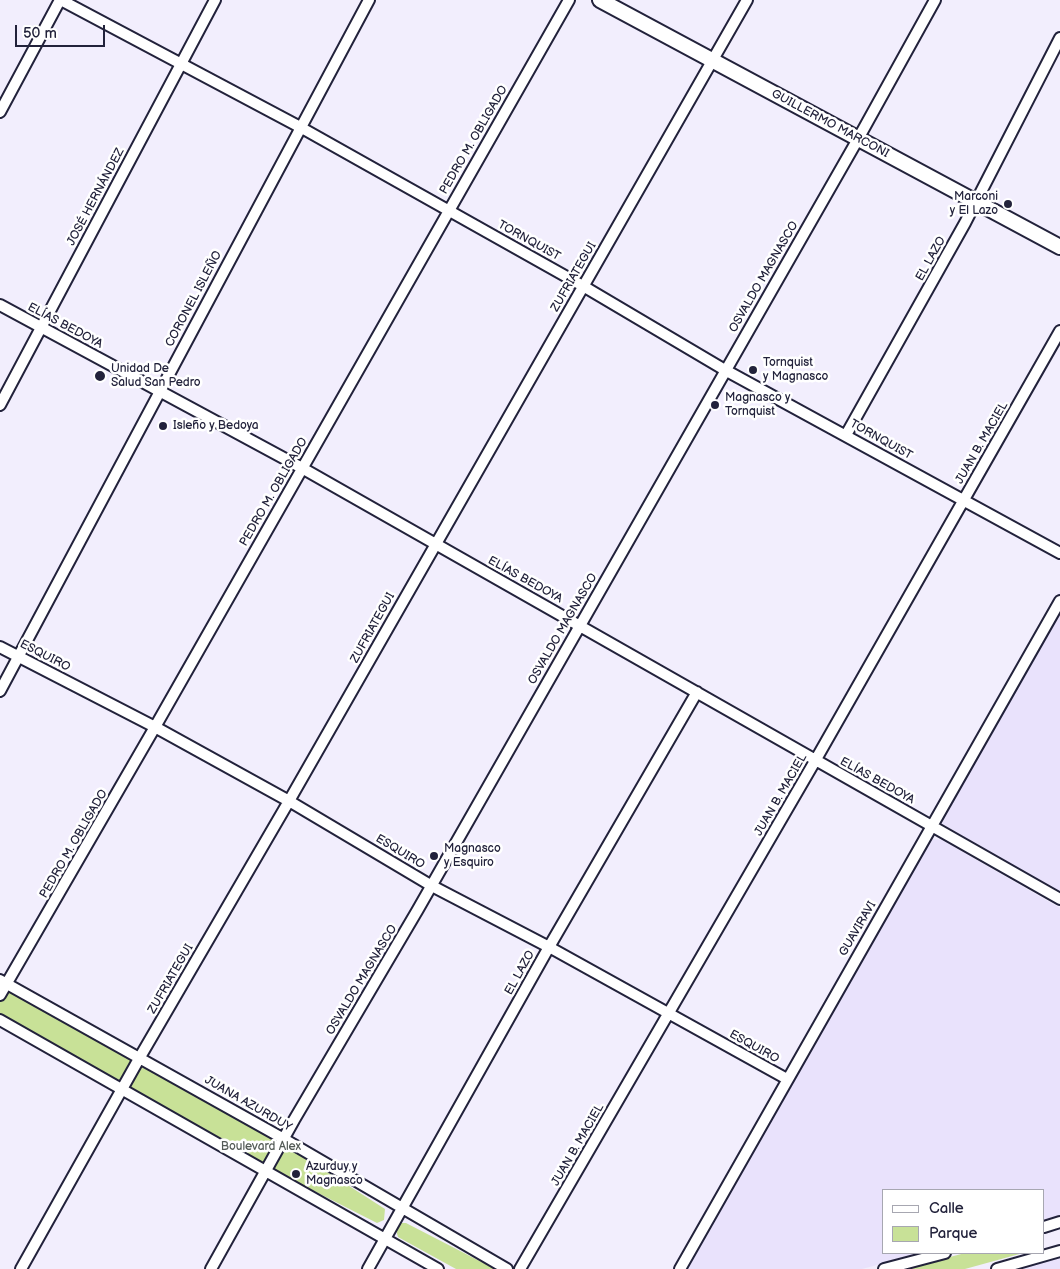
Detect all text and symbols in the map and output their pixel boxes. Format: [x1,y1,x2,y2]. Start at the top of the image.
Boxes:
scale bar [18,15,108,47]
text: 50 m [23,24,57,43]
street label: PEDRO M. OBLIGADO [437,83,511,197]
street label: GUILLERMO MARCONI [769,87,891,161]
street label: JOSÉ HERNÁNDEZ [64,146,128,248]
place label: Marconi y El Lazo [950,190,998,218]
marker: Marconi y El Lazo [1002,198,1014,210]
street label: TORNQUIST [495,218,563,264]
street label: OSVALDO MAGNASCO [726,219,802,335]
street label: EL LAZO [913,234,949,284]
street label: ZUFRIATEGUI [548,240,600,314]
street label: CORONEL ISLEÑO [163,249,225,349]
street label: ELÍAS BEDOYA [25,300,105,352]
place label: Tornquist y Magnasco [763,356,828,384]
place label: Unidad De Salud San Pedro [111,362,201,390]
marker: Tornquist y Magnasco [747,364,759,376]
marker: Unidad De Salud San Pedro [93,369,107,383]
place label: Magnasco y Tornquist [725,391,790,419]
marker: Magnasco y Tornquist [709,399,721,411]
street label: JUAN B. MACIEL [953,399,1011,487]
street label: TORNQUIST [847,417,915,463]
place label: Isleño y Bedoya [173,419,259,433]
marker: Isleño y Bedoya [157,420,169,432]
street label: PEDRO M. OBLIGADO [237,435,311,549]
street label: ELÍAS BEDOYA [485,554,565,606]
street label: OSVALDO MAGNASCO [525,571,601,687]
street label: ZUFRIATEGUI [348,590,398,666]
street label: ESQUIRO [17,637,73,675]
street label: JUAN B. MACIEL [752,751,810,839]
street label: ELÍAS BEDOYA [837,755,917,807]
street label: PEDRO M. OBLIGADO [37,787,111,901]
street label: ESQUIRO [373,832,427,872]
place label: Magnasco y Esquiro [444,842,501,870]
marker: Magnasco y Esquiro [428,850,440,862]
street label: GUAVIRAVI [837,899,879,959]
street label: OSVALDO MAGNASCO [323,922,401,1038]
street label: ZUFRIATEGUI [145,942,197,1016]
street label: EL LAZO [502,948,538,998]
street label: ESQUIRO [727,1027,781,1067]
street label: JUANA AZURDUY [202,1073,294,1135]
street label: JUAN B. MACIEL [549,1101,607,1189]
park label: Boulevard Alex [221,1140,301,1154]
place label: Azurduy y Magnasco [306,1160,363,1188]
marker: Azurduy y Magnasco [290,1168,302,1180]
legend [882,1189,1045,1254]
text: Calle [929,1199,964,1218]
text: Parque [929,1224,977,1243]

